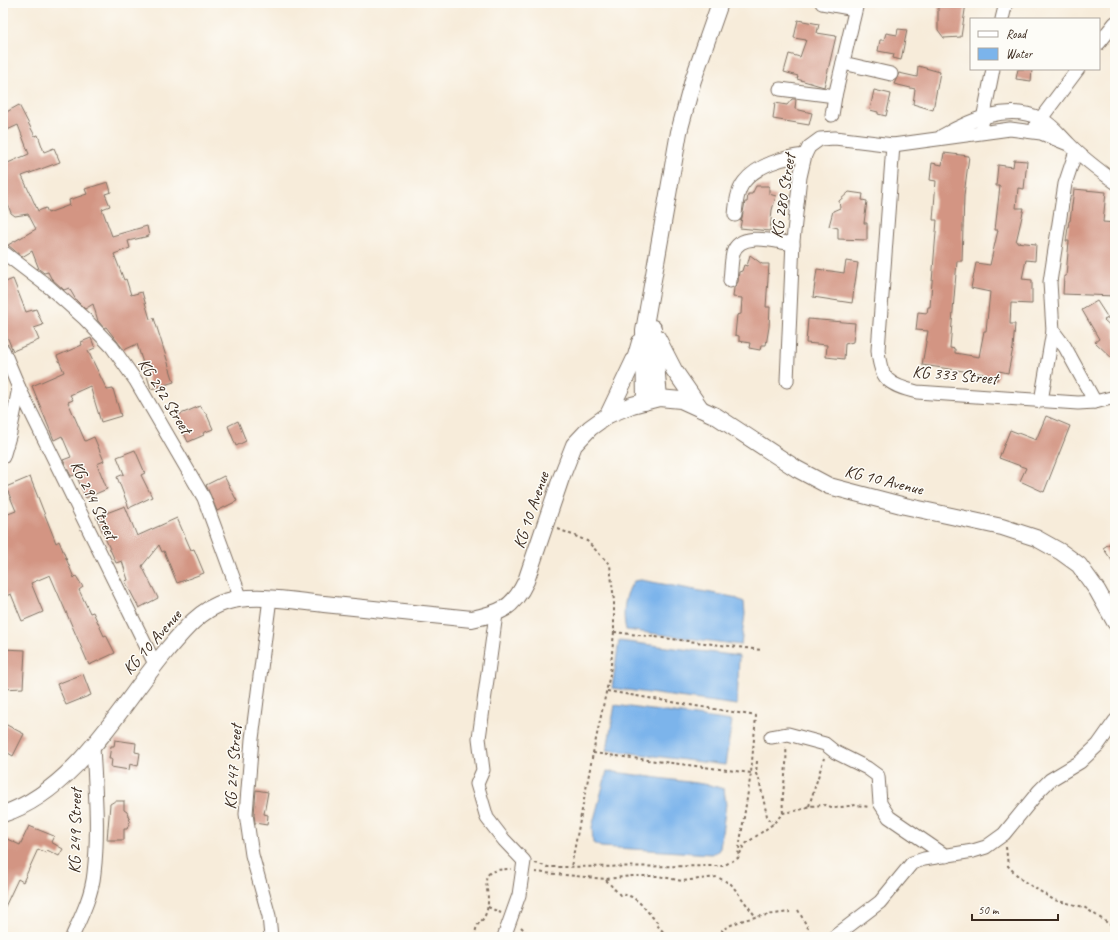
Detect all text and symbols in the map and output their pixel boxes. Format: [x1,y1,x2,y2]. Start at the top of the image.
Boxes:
legend [970,18,1100,70]
text: Road [1006,26,1028,42]
text: Water [1006,46,1034,62]
street label: KG 280 Street [766,150,800,240]
street label: KG 292 Street [134,354,198,440]
street label: KG 333 Street [912,361,1001,389]
street label: KG 294 Street [66,457,123,545]
street label: KG 10 Avenue [843,460,927,500]
street label: KG 10 Avenue [508,468,554,551]
street label: KG 10 Avenue [118,604,187,679]
street label: KG 247 Street [220,721,247,810]
street label: KG 249 Street [64,786,86,874]
scale bar [972,896,1058,922]
text: 50 m [978,902,1000,918]

